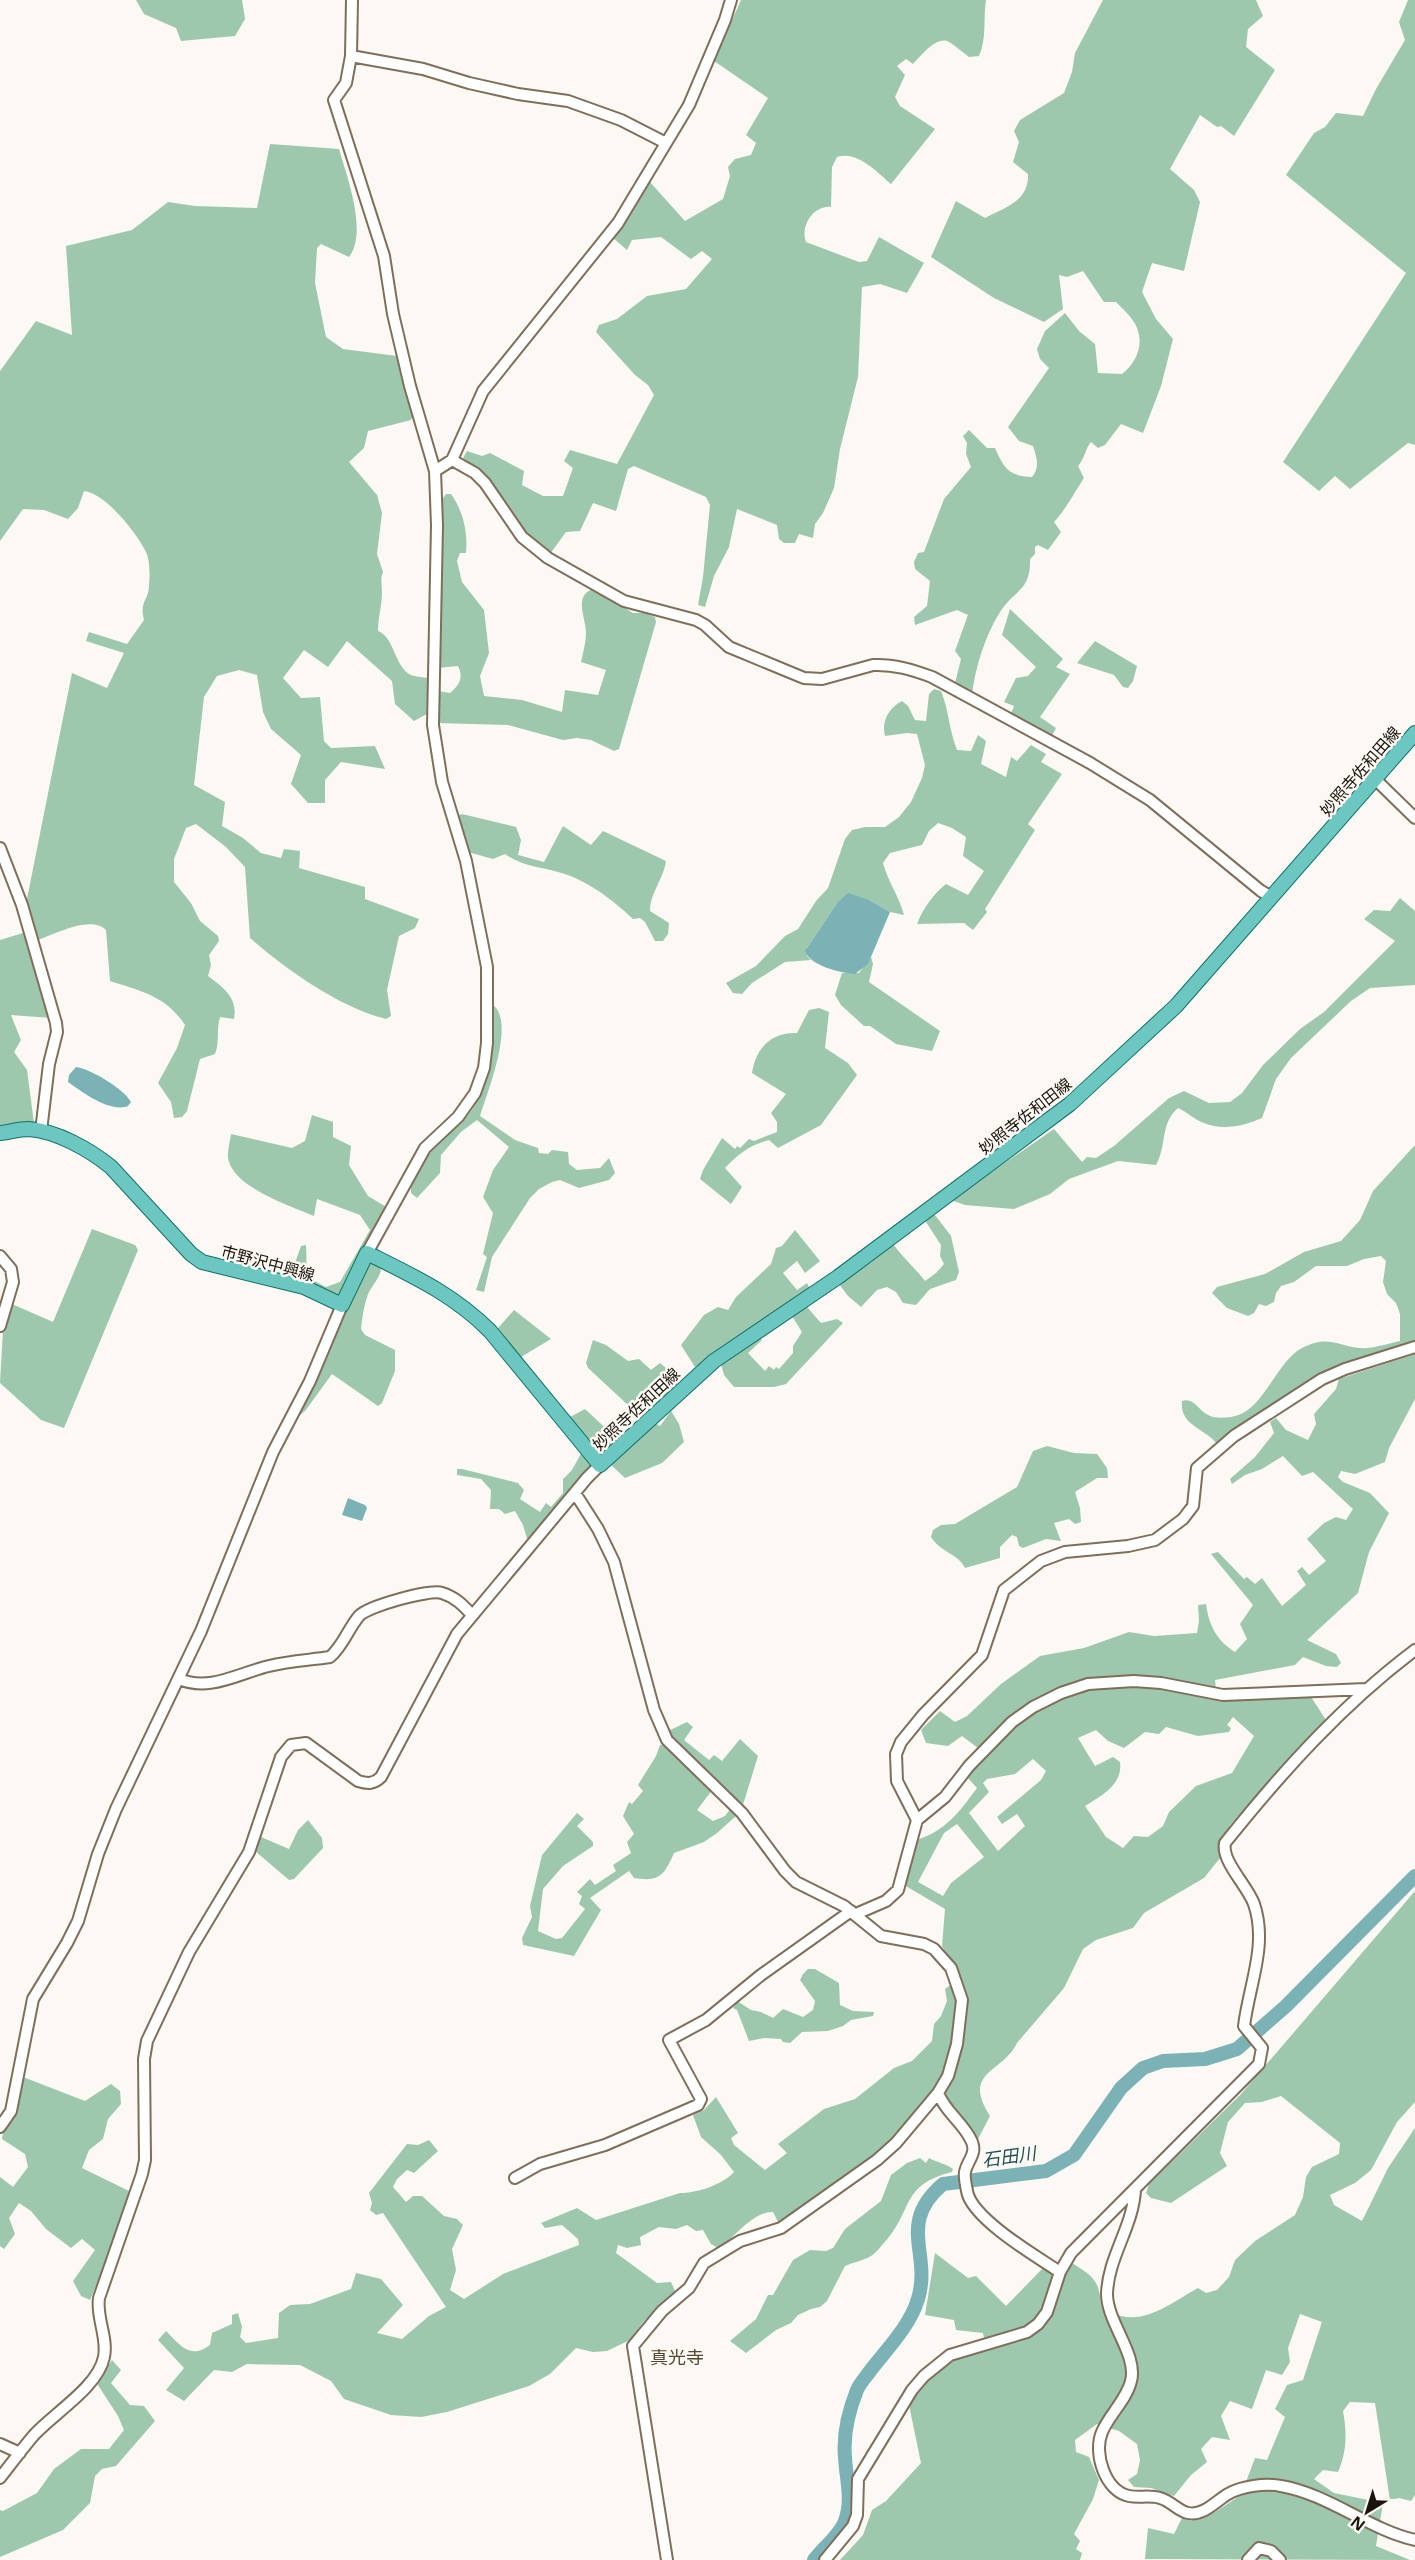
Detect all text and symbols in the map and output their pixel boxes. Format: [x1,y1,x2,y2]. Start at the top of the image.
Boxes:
street label: 妙照寺佐和田線 [1315,722,1405,820]
street label: 妙照寺佐和田線 [974,1073,1076,1159]
street label: 市野沢中興線 [219,1240,317,1286]
street label: 妙照寺佐和田線 [588,1363,684,1455]
water label: 石田川 [980,2140,1039,2172]
district label: 真光寺 [650,2345,704,2369]
north arrow [1337,2482,1397,2542]
text: N [1346,2511,1370,2536]

